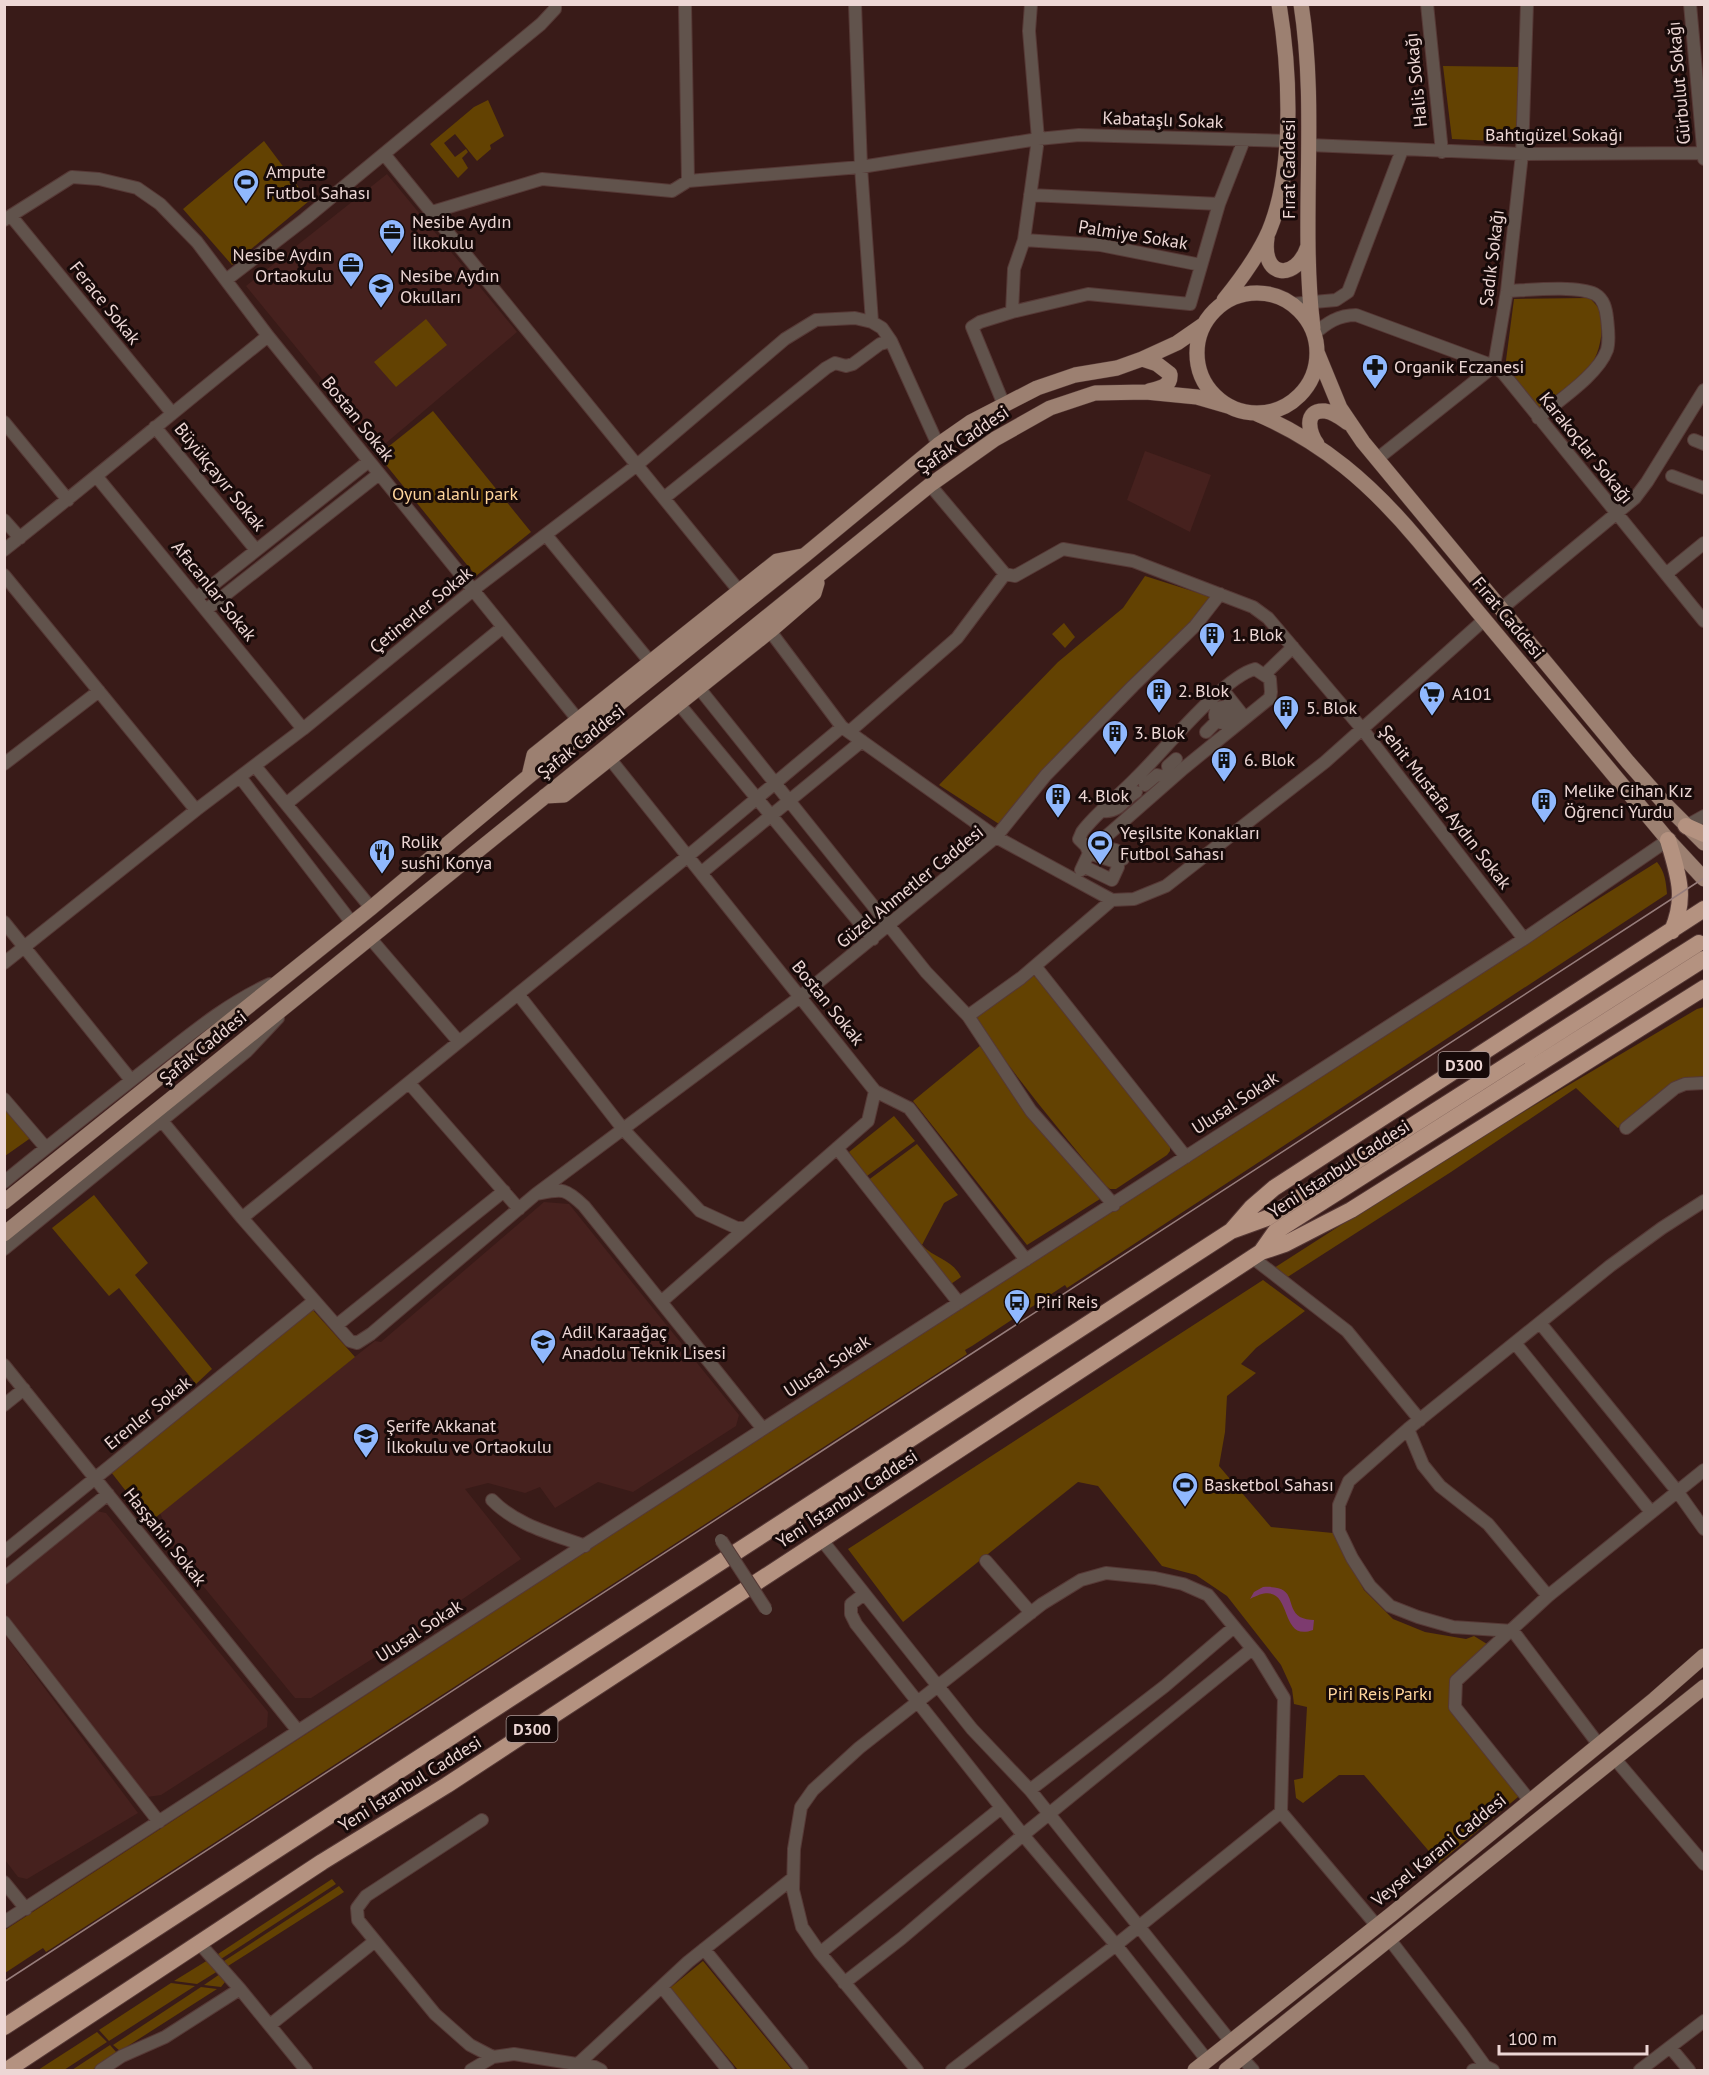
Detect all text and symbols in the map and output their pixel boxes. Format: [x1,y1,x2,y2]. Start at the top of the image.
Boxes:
street label: Gürbulut Sokağı [1662,21,1695,145]
street label: Halis Sokağı [1399,32,1432,128]
street label: Kabataşlı Sokak [1102,106,1224,133]
street label: Fırat Caddesi [1277,119,1300,219]
street label: Bahtıgüzel Sokağı [1485,123,1623,146]
place label: Ampute Futbol Sahası [266,160,370,204]
sports icon: Ampute Futbol Sahası [231,167,261,205]
street label: Sadık Sokağı [1474,208,1509,308]
place label: Nesibe Aydın İlkokulu [412,210,511,254]
street label: Palmiye Sokak [1077,214,1190,255]
office icon: Nesibe Aydın İlkokulu [377,217,407,255]
place label: Nesibe Aydın Ortaokulu [233,243,332,287]
office icon: Nesibe Aydın Ortaokulu [336,250,366,288]
street label: Ferace Sokak [65,256,146,349]
place label: Nesibe Aydın Okulları [400,264,499,308]
school or university icon: Nesibe Aydın Okulları [366,271,396,309]
pharmacy icon: Organik Eczanesi [1360,352,1390,390]
place label: Organik Eczanesi [1394,355,1524,378]
street label: Bostan Sokak [317,371,400,466]
street label: Karakoçlar Sokağı [1534,387,1638,508]
street label: Şafak Caddesi [912,400,1013,479]
street label: Büyükçayır Sokak [170,418,271,536]
park label: Oyun alanlı park [392,482,518,505]
street label: Afacanlar Sokak [167,536,262,646]
street label: Çetinerler Sokak [365,561,477,658]
street label: Fırat Caddesi [1467,572,1549,663]
building icon: 1. Blok [1197,620,1227,658]
place label: 1. Blok [1232,623,1283,646]
building icon: 2. Blok [1144,676,1174,714]
place label: 2. Blok [1178,679,1229,702]
supermarket icon: A101 [1417,679,1447,717]
place label: A101 [1452,682,1492,705]
building icon: 5. Blok [1271,693,1301,731]
place label: 5. Blok [1306,696,1357,719]
street label: Şafak Caddesi [532,699,629,784]
building icon: 3. Blok [1100,718,1130,756]
street label: Şehit Mustafa Aydın Sokak [1374,720,1517,894]
place label: 3. Blok [1134,721,1185,744]
building icon: 6. Blok [1209,745,1239,783]
place label: 6. Blok [1244,748,1295,771]
place label: Melike Cihan Kız Öğrenci Yurdu [1564,779,1692,823]
building icon: 4. Blok [1043,781,1073,819]
place label: 4. Blok [1078,784,1129,807]
building icon: Melike Cihan Kız Öğrenci Yurdu [1529,786,1559,824]
street label: Güzel Ahmetler Caddesi [832,820,988,953]
place label: Yeşilsite Konakları Futbol Sahası [1120,821,1260,865]
sports icon: Yeşilsite Konakları Futbol Sahası [1085,828,1115,866]
place label: Rolik sushi Konya [401,830,492,874]
restaurant icon: Rolik sushi Konya [367,837,397,875]
street label: Bostan Sokak [787,955,870,1050]
street label: Şafak Caddesi [154,1005,251,1090]
road number: D300 [1438,1052,1490,1078]
street label: Ulusal Sokak [1187,1066,1283,1139]
street label: Yeni İstanbul Caddesi [1264,1114,1414,1223]
bus stop icon: Piri Reis [1002,1287,1032,1325]
place label: Piri Reis [1036,1290,1098,1313]
place label: Adil Karaağaç Anadolu Teknik Lisesi [562,1320,726,1364]
school or university icon: Adil Karaağaç Anadolu Teknik Lisesi [528,1327,558,1365]
street label: Ulusal Sokak [779,1329,875,1402]
street label: Erenler Sokak [99,1370,196,1455]
place label: Şerife Akkanat İlkokulu ve Ortaokulu [386,1414,552,1458]
school or university icon: Şerife Akkanat İlkokulu ve Ortaokulu [351,1421,381,1459]
street label: Yeni İstanbul Caddesi [772,1444,922,1553]
sports icon: Basketbol Sahası [1170,1470,1200,1508]
place label: Basketbol Sahası [1204,1473,1334,1496]
street label: Hasşahin Sokak [119,1483,212,1591]
street label: Ulusal Sokak [371,1594,467,1667]
park label: Piri Reis Parkı [1328,1682,1432,1705]
road number: D300 [506,1716,558,1742]
street label: Yeni İstanbul Caddesi [334,1730,485,1837]
street label: Veysel Karani Caddesi [1366,1788,1511,1912]
scale bar [1499,2018,1648,2056]
text: 100 m [1508,2027,1557,2050]

